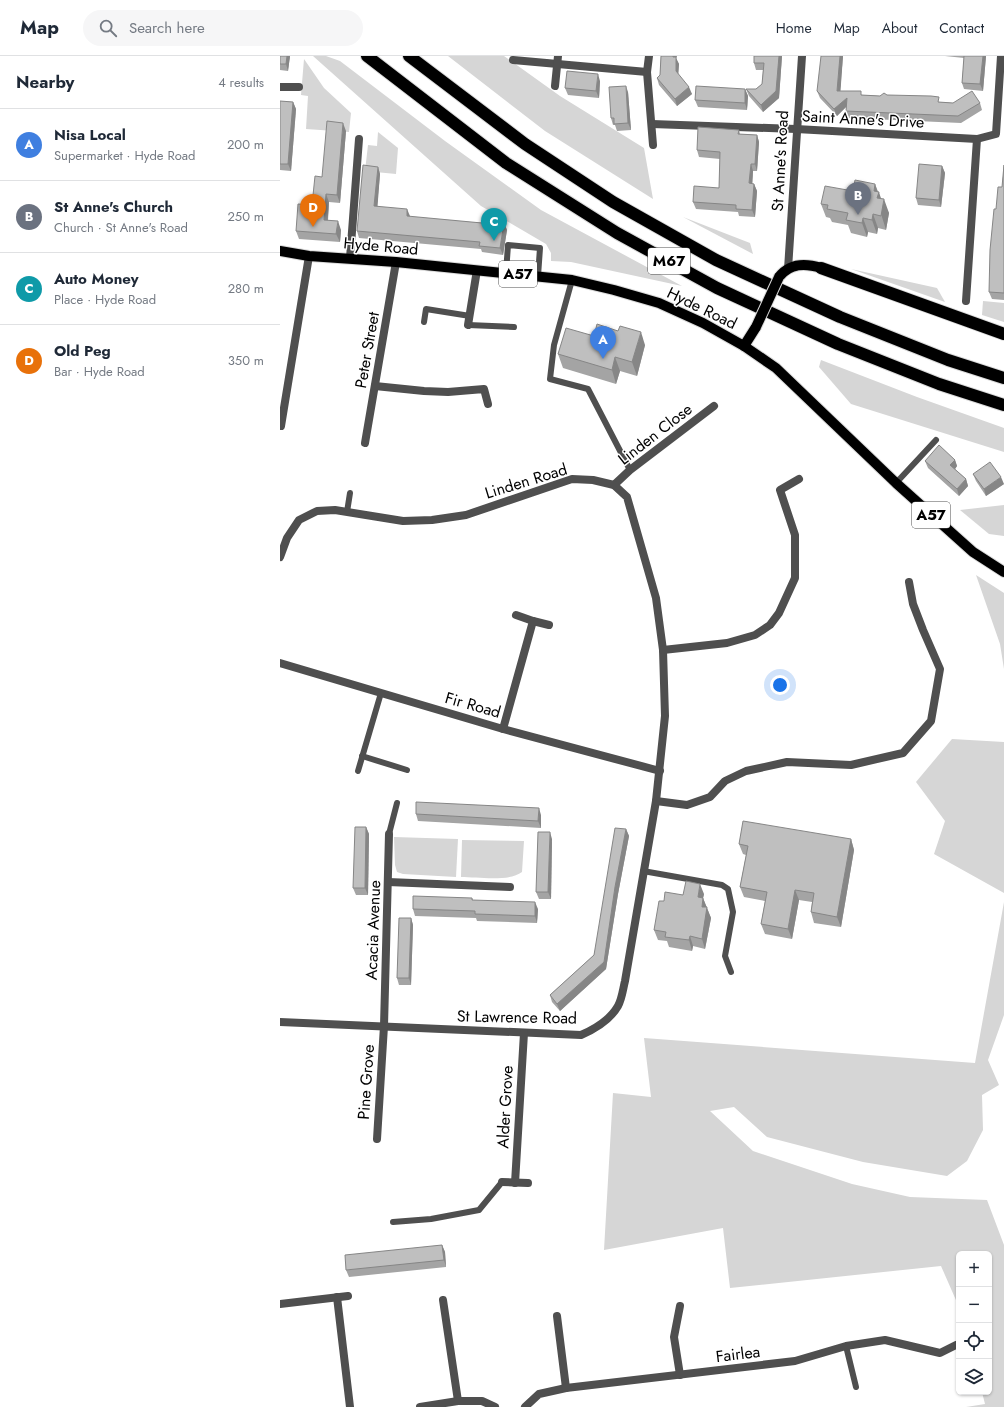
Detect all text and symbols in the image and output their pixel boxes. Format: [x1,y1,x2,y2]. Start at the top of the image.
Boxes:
search box [83,10,363,46]
text: Map [20,14,59,41]
icon: search [97,17,119,39]
text: Search here [129,17,205,39]
text: Home [776,18,812,38]
text: Map [834,18,860,38]
text: About [882,18,917,38]
text: Contact [939,18,984,38]
text: Nearby [16,70,74,94]
text: 4 results [218,73,264,92]
street label: Saint Anne's Drive [801,104,925,134]
street label: St Anne's Road [766,110,794,212]
text: Nisa Local [54,124,126,146]
text: A [24,135,34,154]
text: 200 m [227,135,264,154]
text: Supermarket · Hyde Road [54,146,195,165]
pin: B [845,182,871,215]
pin: D [300,194,326,227]
text: St Anne's Church [54,196,173,218]
text: B [25,207,33,226]
text: 250 m [227,207,264,226]
pin: C [481,208,507,241]
text: Church · St Anne's Road [54,218,188,237]
street label: Hyde Road [343,231,419,261]
road number: M67 [648,248,690,274]
road number: A57 [499,261,537,287]
text: Auto Money [54,268,139,290]
text: C [24,279,34,298]
text: 280 m [228,279,264,298]
street label: Hyde Road [663,281,741,335]
text: Place · Hyde Road [54,290,156,309]
street label: Peter Street [349,310,385,390]
pin: A [590,326,616,359]
text: Old Peg [54,340,111,362]
text: D [24,351,34,370]
text: 350 m [228,351,264,370]
text: Bar · Hyde Road [54,362,145,381]
street label: Linden Close [613,398,697,470]
street label: Linden Road [482,458,570,504]
road number: A57 [912,502,950,528]
your location [770,675,790,695]
street label: Fir Road [442,686,504,724]
street label: Acacia Avenue [360,880,386,980]
street label: St Lawrence Road [457,1004,577,1030]
street label: Pine Grove [352,1044,380,1120]
street label: Alder Grove [491,1065,519,1149]
map controls [956,1251,992,1395]
button: + [956,1251,992,1287]
button: − [956,1287,992,1323]
button: locate [956,1323,992,1359]
street label: Fairlea [715,1340,761,1368]
button: layers [956,1359,992,1395]

